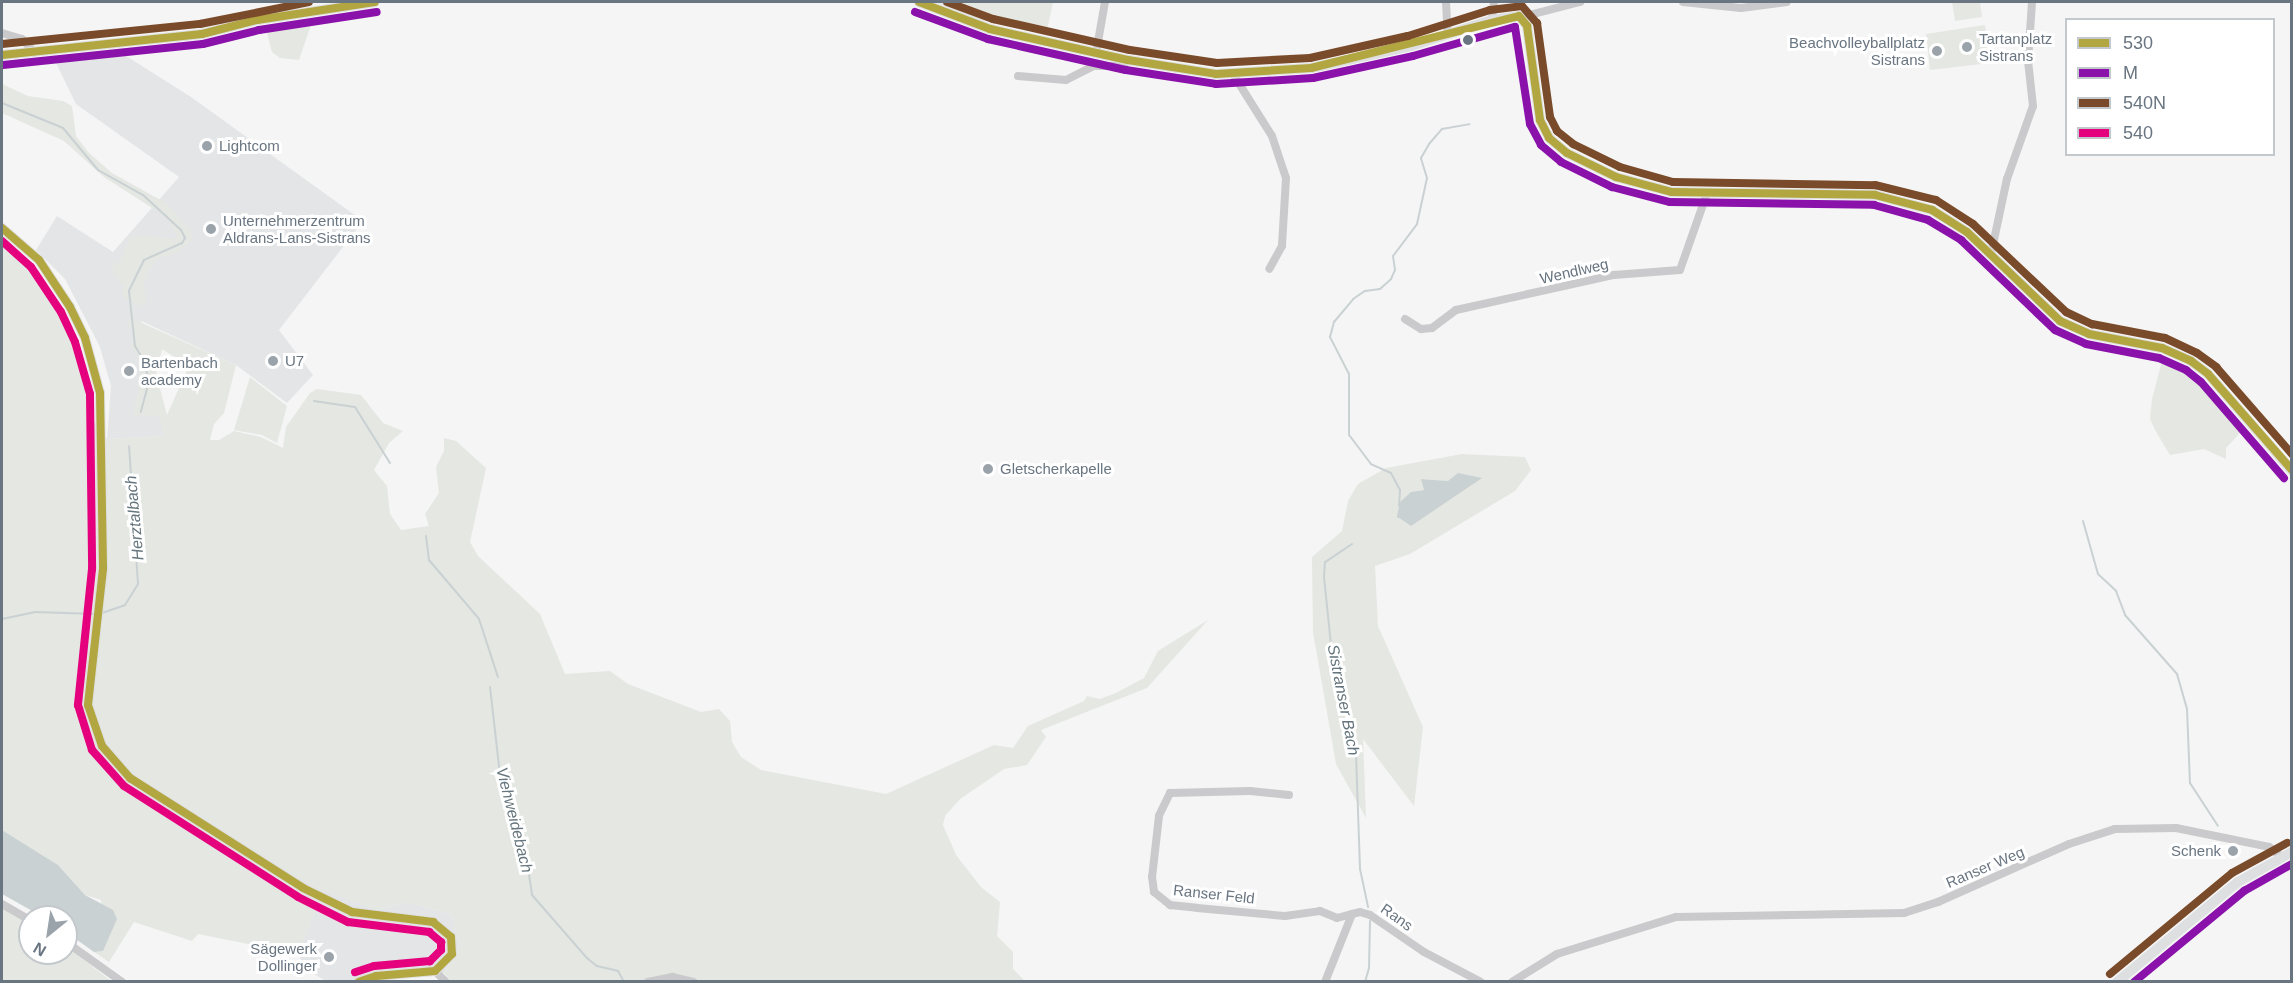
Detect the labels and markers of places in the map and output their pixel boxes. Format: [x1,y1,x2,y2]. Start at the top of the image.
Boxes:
place label: Tartanplatz Sistrans [1979,29,2052,64]
place label: Beachvolleyballplatz Sistrans [1789,33,1925,68]
unlabelled marker [1462,34,1474,46]
marker: Tartanplatz Sistrans [1960,40,1974,54]
marker: Beachvolleyballplatz Sistrans [1930,44,1944,58]
place label: Lightcom [219,137,280,155]
marker: Lightcom [200,139,214,153]
place label: Unternehmerzentrum Aldrans-Lans-Sistrans [223,211,371,246]
marker: Unternehmerzentrum Aldrans-Lans-Sistrans [204,222,218,236]
place label: U7 [285,352,304,370]
place label: Bartenbach academy [141,353,218,388]
marker: U7 [266,354,280,368]
marker: Bartenbach academy [122,364,136,378]
place label: Gletscherkapelle [1000,460,1112,478]
marker: Gletscherkapelle [981,462,995,476]
place label: Schenk [2171,842,2221,860]
marker: Schenk [2226,844,2240,858]
place label: Sägewerk Dollinger [250,939,317,974]
marker: Sägewerk Dollinger [322,950,336,964]

